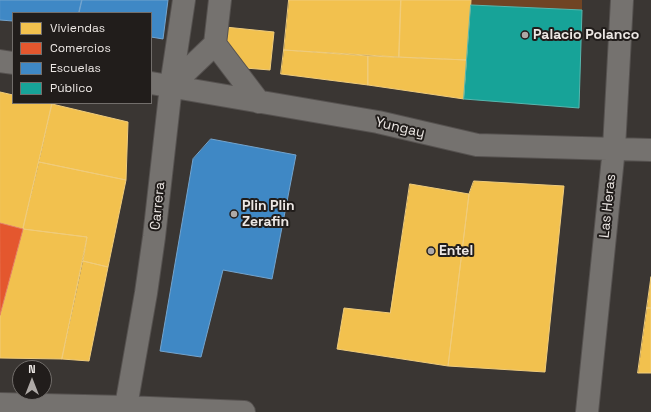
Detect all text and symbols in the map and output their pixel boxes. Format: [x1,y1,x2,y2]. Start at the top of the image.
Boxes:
legend [12,12,152,104]
text: Viviendas [50,20,105,36]
place label: Palacio Polanco [533,27,639,43]
marker: Palacio Polanco [520,30,530,40]
text: Comercios [50,40,111,56]
text: Escuelas [50,60,101,76]
text: Público [50,80,93,96]
street label: Yungay [374,114,426,142]
street label: Las Heras [596,173,620,239]
street label: Carrera [147,181,169,231]
place label: Plin Plin Zerafin [242,198,295,230]
marker: Plin Plin Zerafin [229,209,239,219]
place label: Entel [439,243,473,259]
marker: Entel [426,246,436,256]
north arrow [12,360,52,400]
text: N [28,362,36,376]

